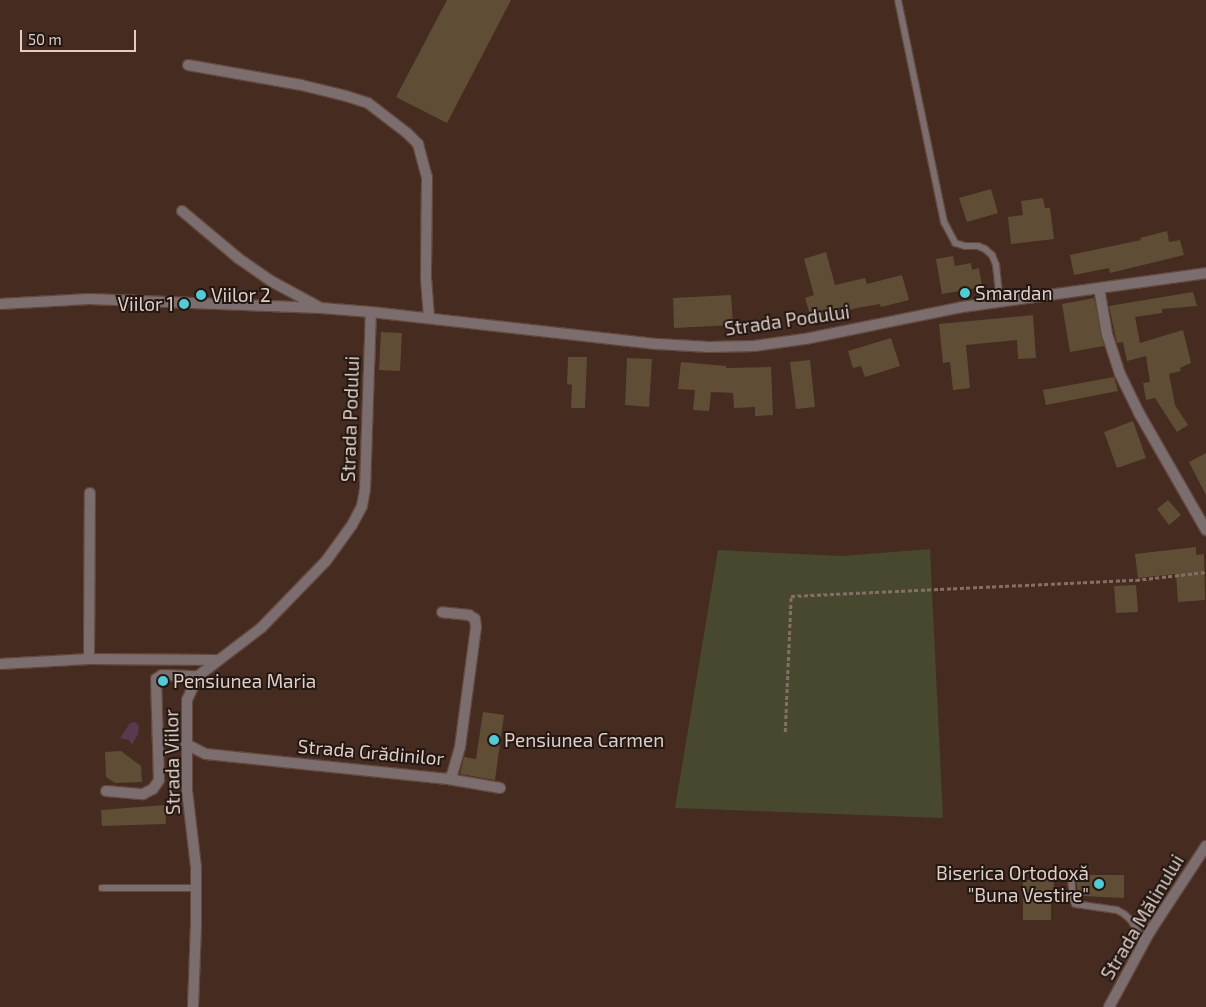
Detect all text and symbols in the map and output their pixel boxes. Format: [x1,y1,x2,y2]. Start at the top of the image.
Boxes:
scale bar [22,20,139,52]
text: 50 m [28,30,62,48]
place label: Smardan [975,282,1053,304]
place label: Viilor 2 [211,284,271,306]
marker: Smardan [959,287,971,299]
marker: Viilor 2 [195,289,207,301]
place label: Viilor 1 [117,293,174,315]
marker: Viilor 1 [178,298,190,310]
street label: Strada Podului [723,300,851,340]
street label: Strada Podului [336,356,364,482]
place label: Pensiunea Maria [173,670,316,692]
marker: Pensiunea Maria [157,675,169,687]
street label: Strada Viilor [160,709,184,815]
place label: Pensiunea Carmen [504,729,664,751]
street label: Strada Grădinilor [297,734,445,770]
marker: Pensiunea Carmen [488,734,500,746]
street label: Strada Mălinului [1096,850,1188,984]
place label: Biserica Ortodoxă "Buna Vestire" [936,862,1089,906]
marker: Biserica Ortodoxă "Buna Vestire" [1093,878,1105,890]

